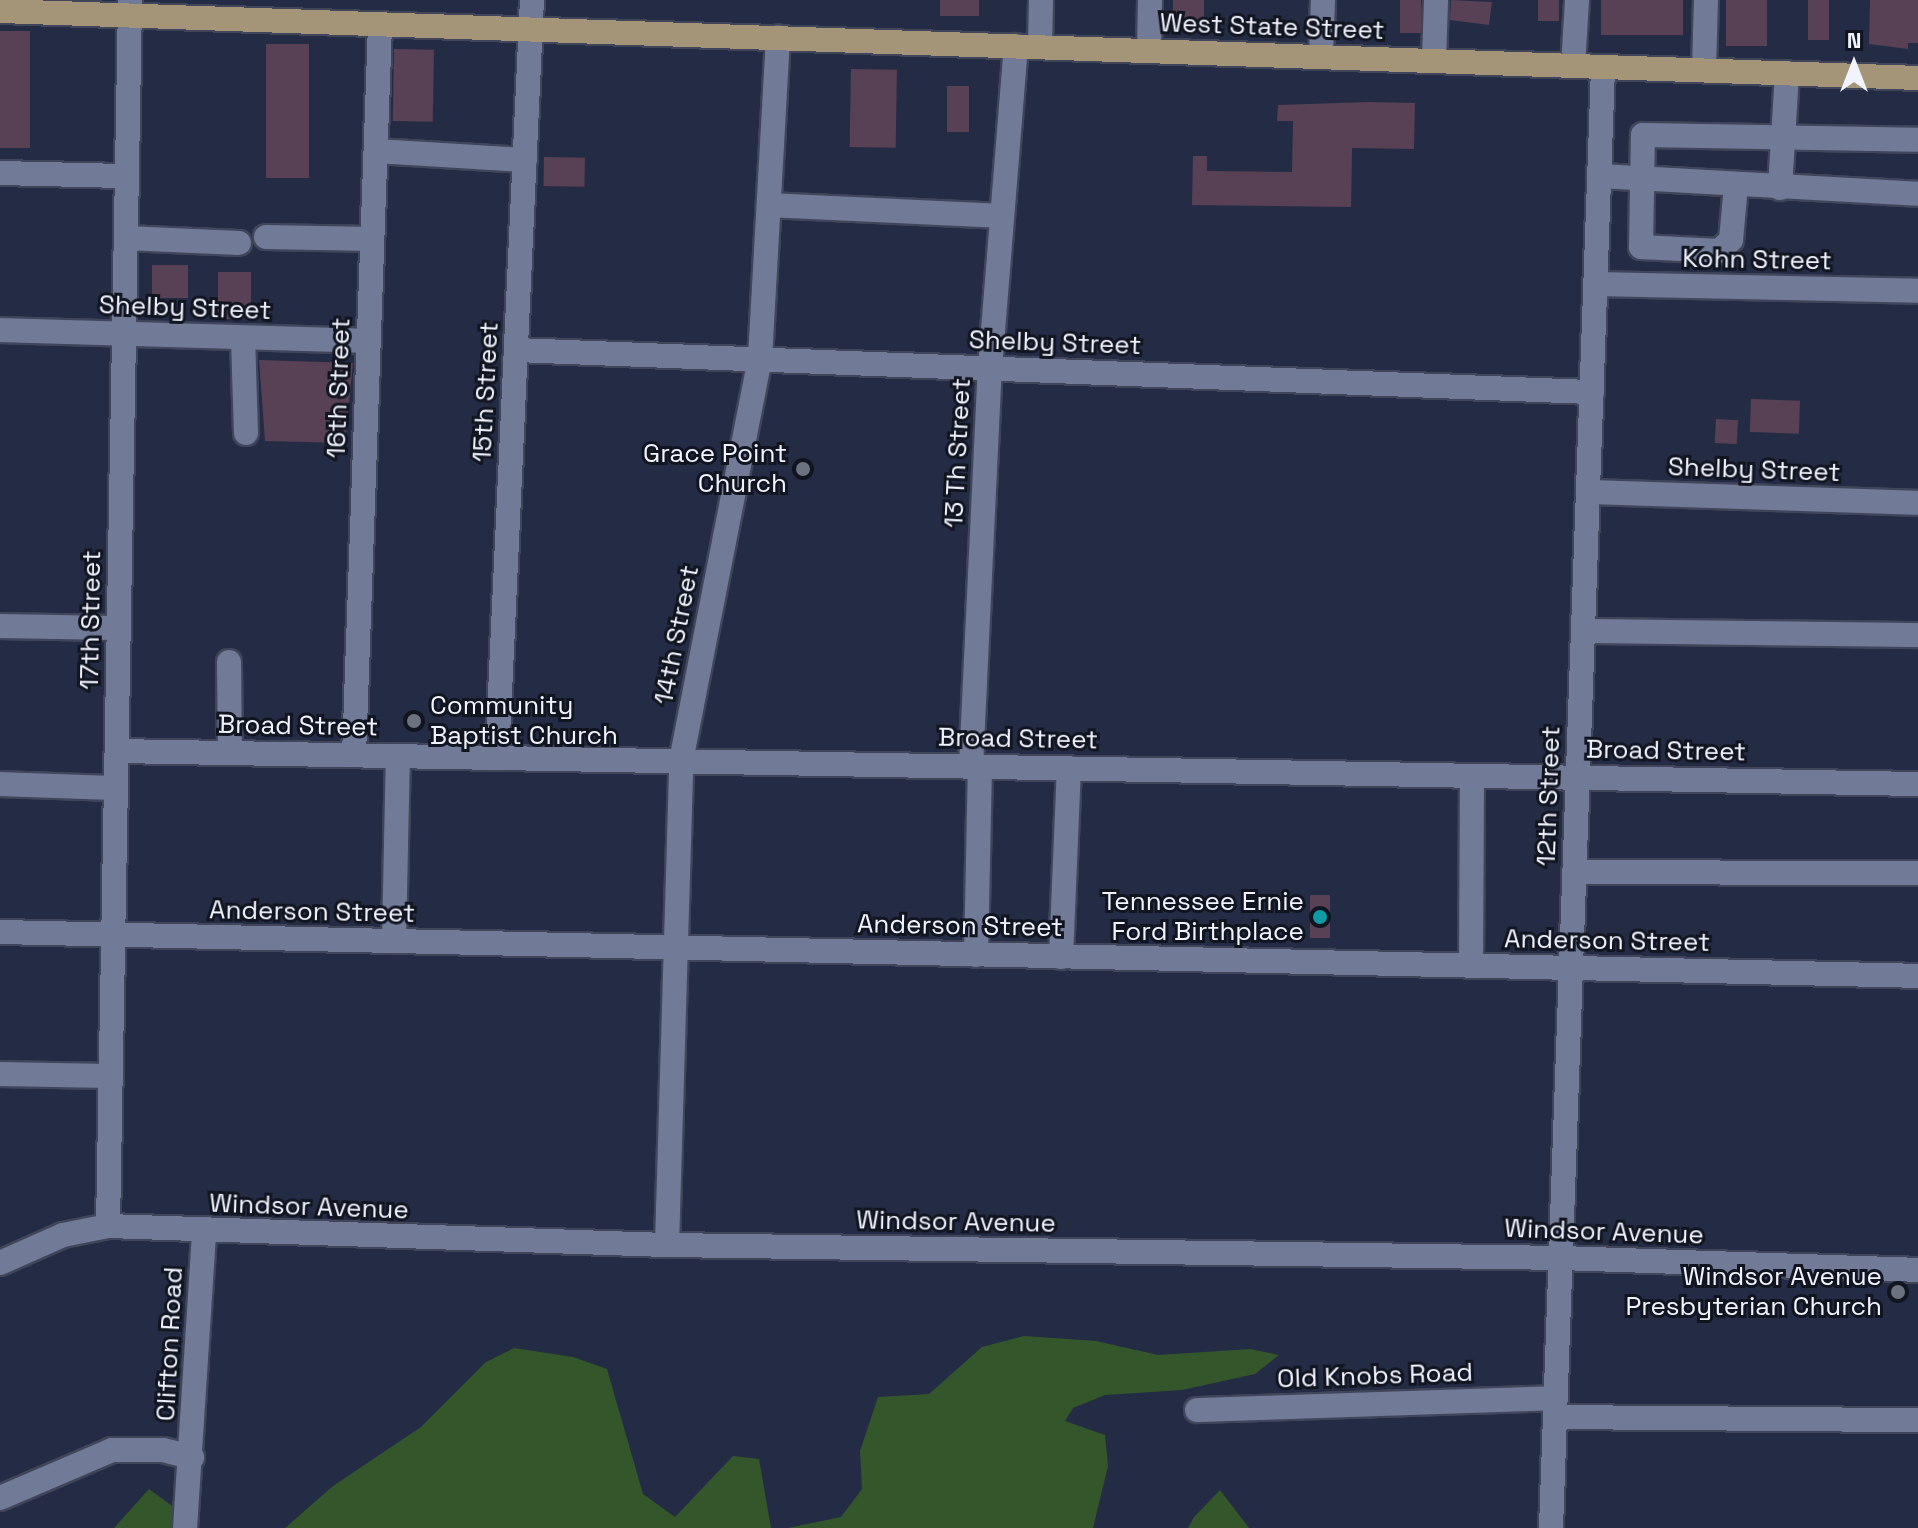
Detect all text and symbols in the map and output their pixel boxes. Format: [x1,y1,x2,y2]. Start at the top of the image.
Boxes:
street label: West State Street [1159,7,1385,47]
north arrow [1814,24,1894,104]
text: N [1847,26,1861,54]
street label: Kohn Street [1682,243,1832,277]
street label: Shelby Street [98,289,272,327]
street label: 16th Street [321,317,357,459]
street label: 15th Street [467,321,505,463]
street label: Shelby Street [968,324,1142,362]
street label: 13 Th Street [938,377,978,529]
place label: Grace Point Church [643,438,787,500]
street label: Shelby Street [1667,451,1841,489]
marker: Grace Point Church [794,460,812,478]
street label: 17th Street [74,550,108,690]
street label: 14th Street [648,563,706,707]
place label: Community Baptist Church [430,690,618,752]
street label: Broad Street [218,709,378,743]
marker: Community Baptist Church [405,712,423,730]
street label: Broad Street [938,722,1098,756]
street label: 12th Street [1531,725,1567,867]
street label: Broad Street [1586,734,1746,768]
place label: Tennessee Ernie Ford Birthplace [1102,886,1304,948]
street label: Anderson Street [209,895,415,929]
marker: Tennessee Ernie Ford Birthplace [1311,908,1329,926]
street label: Anderson Street [857,909,1063,943]
street label: Anderson Street [1504,924,1710,958]
street label: Windsor Avenue [209,1188,409,1226]
street label: Windsor Avenue [856,1205,1056,1239]
street label: Windsor Avenue [1504,1213,1704,1251]
place label: Windsor Avenue Presbyterian Church [1626,1261,1882,1322]
street label: Clifton Road [150,1266,190,1422]
marker: Windsor Avenue Presbyterian Church [1889,1283,1907,1301]
street label: Old Knobs Road [1277,1357,1473,1395]

